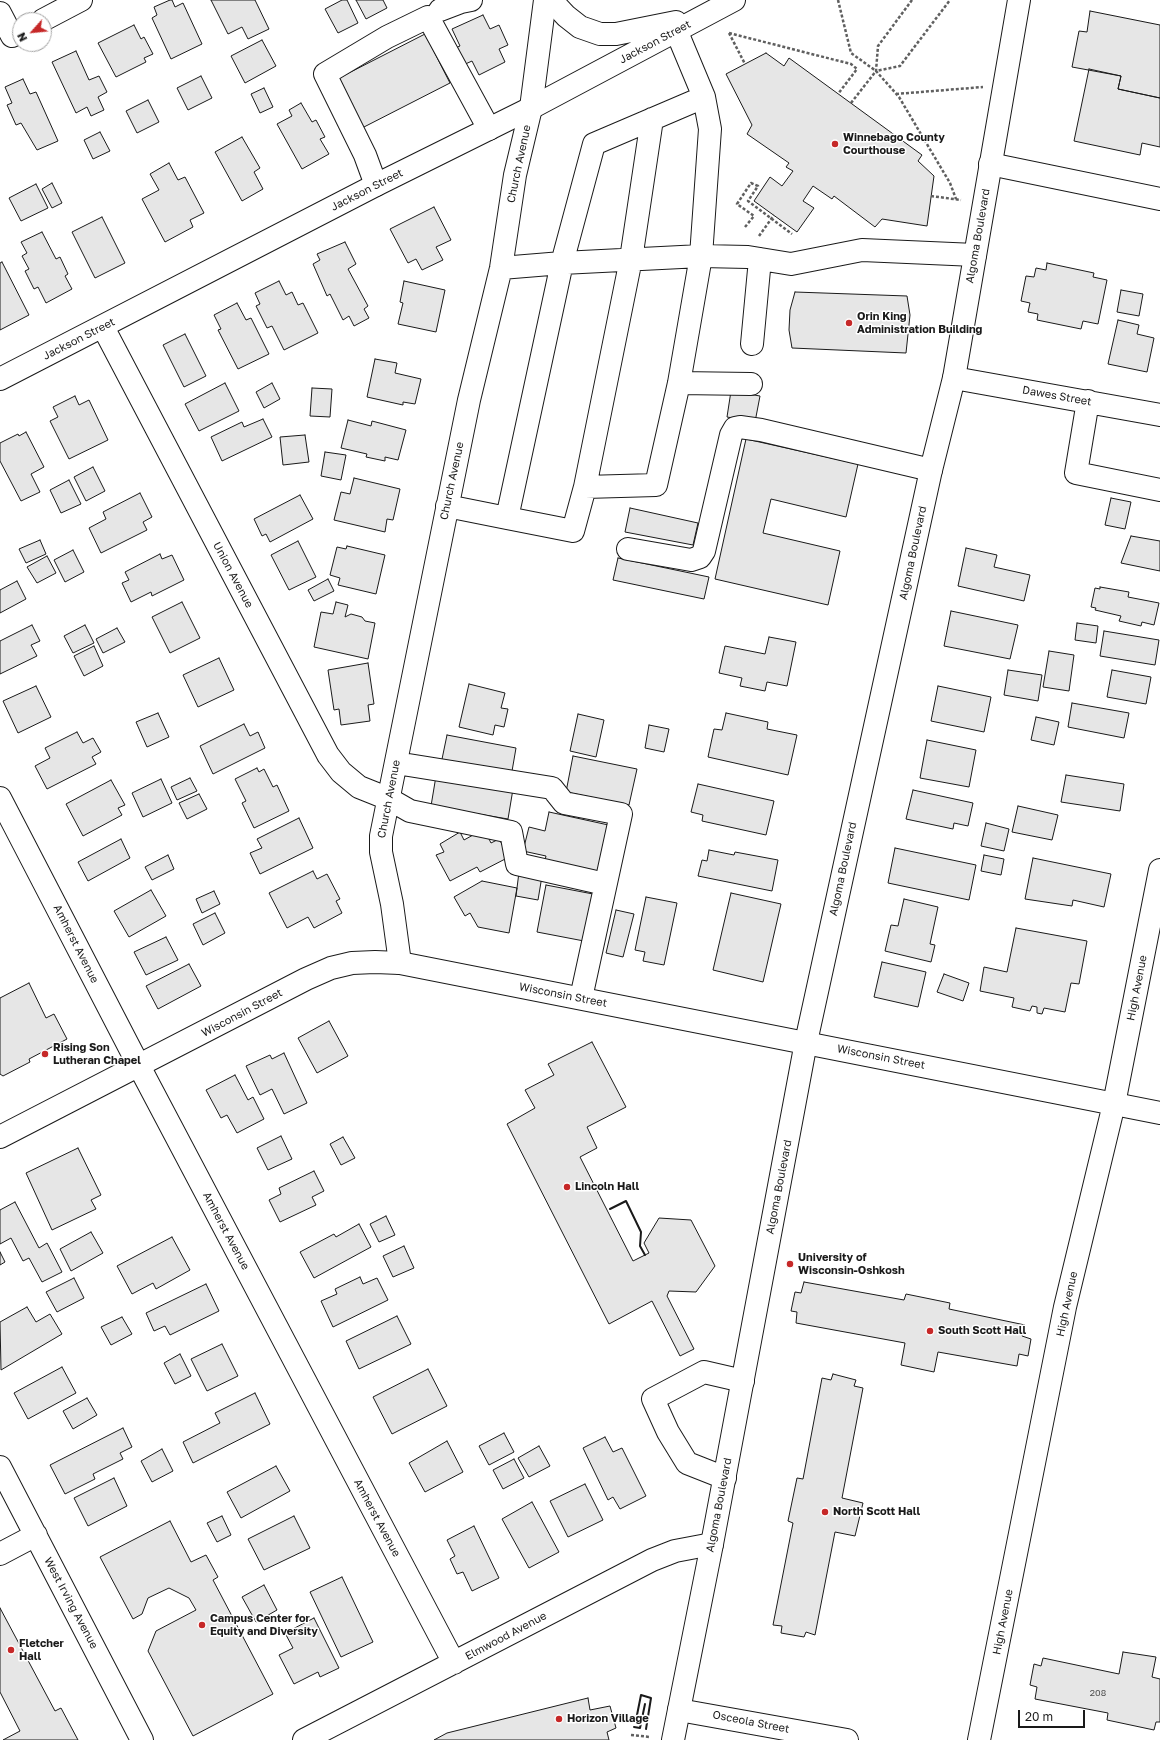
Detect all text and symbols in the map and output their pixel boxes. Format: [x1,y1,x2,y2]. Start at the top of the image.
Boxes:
north arrow [12,12,52,52]
street label: Jackson Street [617,18,693,66]
text: N [14,31,29,44]
street label: Church Avenue [504,124,534,204]
place label: Winnebago County Courthouse [843,131,945,157]
marker: Winnebago County Courthouse [830,139,840,149]
street label: Jackson Street [329,166,405,214]
street label: Algoma Boulevard [963,188,993,284]
place label: Orin King Administration Building [857,310,982,336]
street label: Jackson Street [41,315,117,363]
marker: Orin King Administration Building [844,318,854,328]
street label: Dawes Street [1021,383,1093,409]
street label: Church Avenue [437,441,467,521]
street label: Algoma Boulevard [897,505,929,601]
street label: Union Avenue [210,540,256,610]
street label: Church Avenue [375,759,403,839]
street label: Algoma Boulevard [827,821,859,917]
street label: Amherst Avenue [51,903,101,985]
street label: High Avenue [1124,954,1150,1022]
street label: Wisconsin Street [518,980,608,1010]
street label: Wisconsin Street [199,986,285,1040]
place label: Rising Son Lutheran Chapel [53,1041,141,1067]
street label: Wisconsin Street [836,1042,926,1072]
marker: Rising Son Lutheran Chapel [40,1049,50,1059]
street label: Algoma Boulevard [763,1139,795,1235]
place label: Lincoln Hall [575,1180,639,1194]
marker: Lincoln Hall [562,1182,572,1192]
street label: Amherst Avenue [200,1190,252,1272]
place label: University of Wisconsin-Oshkosh [798,1251,905,1277]
marker: University of Wisconsin-Oshkosh [785,1259,795,1269]
street label: High Avenue [1054,1270,1080,1338]
place label: South Scott Hall [938,1324,1026,1338]
marker: South Scott Hall [925,1326,935,1336]
street label: Algoma Boulevard [703,1457,735,1553]
street label: Amherst Avenue [351,1477,403,1559]
place label: North Scott Hall [833,1505,920,1519]
marker: North Scott Hall [820,1507,830,1517]
street label: West Irving Avenue [41,1555,101,1651]
street label: High Avenue [990,1588,1016,1656]
street label: Elmwood Avenue [463,1609,549,1663]
place label: Campus Center for Equity and Diversity [210,1612,318,1638]
marker: Campus Center for Equity and Diversity [197,1620,207,1630]
place label: Fletcher Hall [19,1637,64,1663]
marker: Fletcher Hall [6,1645,16,1655]
house number: 208 [1090,1688,1106,1698]
scale bar [1020,1702,1087,1728]
street label: Osceola Street [711,1708,791,1736]
text: 20 m [1025,1709,1053,1724]
place label: Horizon Village [567,1712,649,1726]
marker: Horizon Village [554,1714,564,1724]

